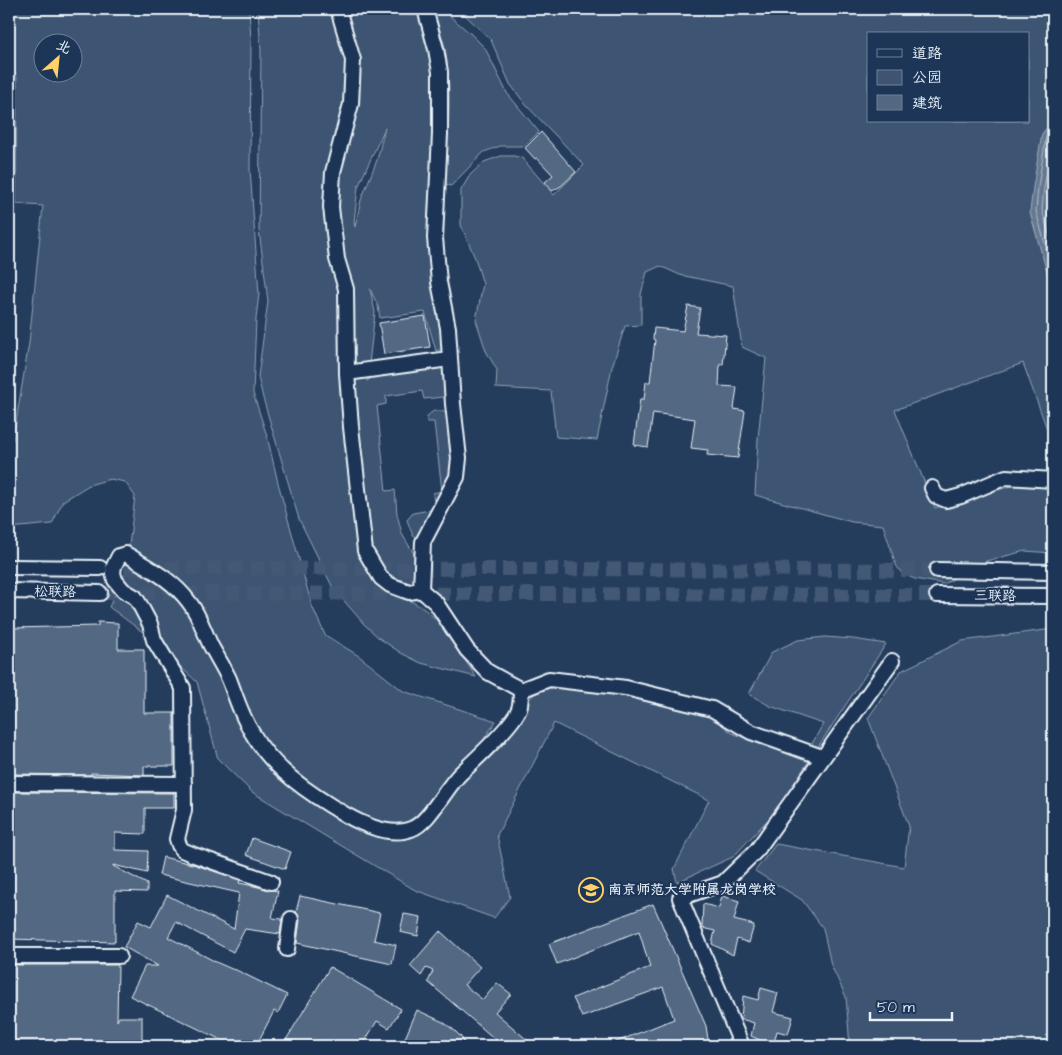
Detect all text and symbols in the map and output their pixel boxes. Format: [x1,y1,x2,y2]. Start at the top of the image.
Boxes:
north arrow [32,32,82,82]
legend [867,32,1030,122]
text: 北 [53,35,74,59]
text: 道路 [912,43,942,64]
text: 公园 [912,67,942,88]
text: 建筑 [912,93,942,114]
street label: 松联路 [34,582,76,602]
street label: 三联路 [974,586,1016,606]
school or university icon: 南京师范大学附属龙岗学校 [578,877,604,903]
place label: 南京师范大学附属龙岗学校 [608,880,776,900]
scale bar [870,990,952,1022]
text: 50 m [877,997,915,1018]

